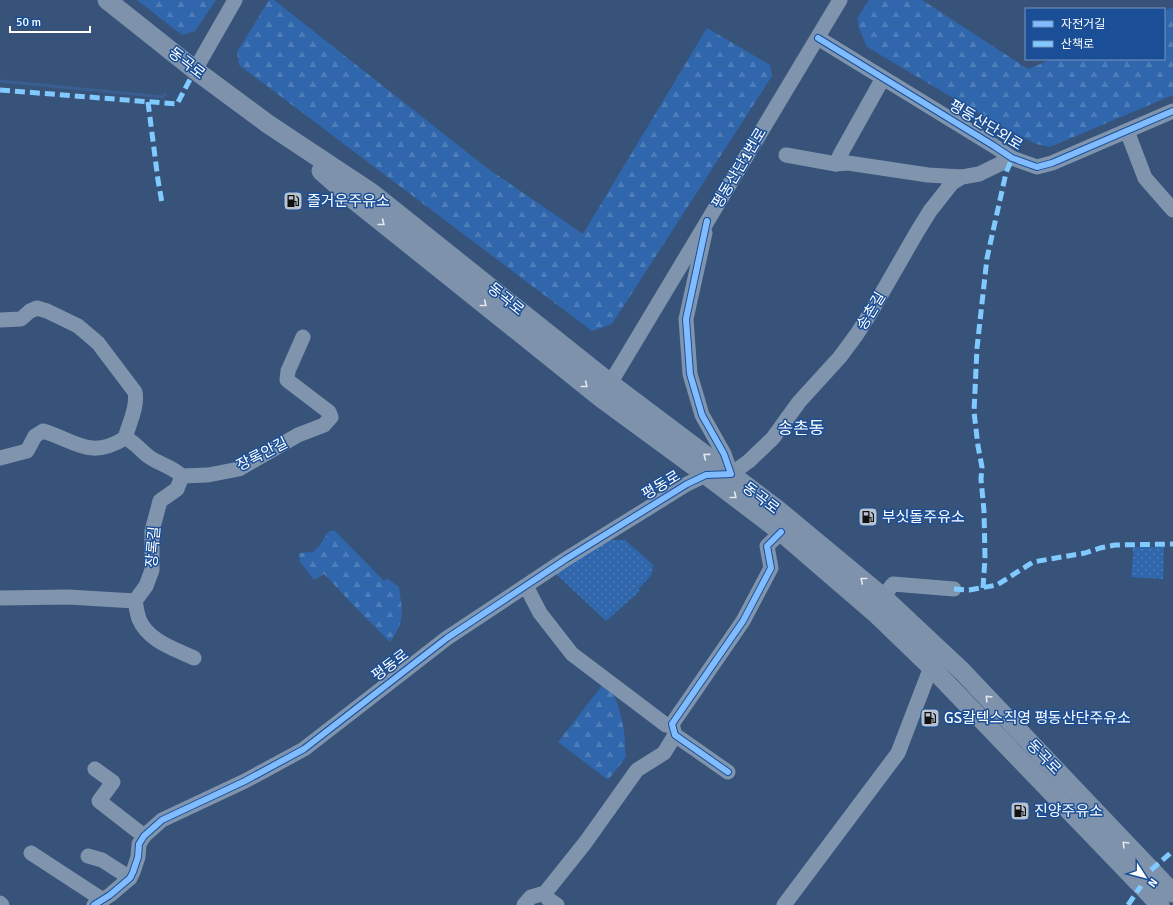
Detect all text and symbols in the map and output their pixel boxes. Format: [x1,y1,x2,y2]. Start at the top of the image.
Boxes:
scale bar [10,8,90,34]
legend [1025,8,1165,60]
text: 50 m [16,15,41,30]
text: 자전거길 [1061,17,1105,32]
text: 산책로 [1061,37,1094,52]
street label: 동곡로 [165,43,209,83]
street label: 평동산단외로 [946,96,1026,154]
street label: 평동산단1번로 [708,124,770,212]
fuel station icon: 즐거운주유소 [282,190,304,212]
place label: 즐거운주유소 [307,192,390,210]
one-way arrow [377,218,385,225]
street label: 동곡로 [484,279,528,319]
street label: 송촌길 [853,289,889,333]
one-way arrow [479,299,486,306]
one-way arrow [580,380,588,387]
district label: 송촌동 [778,418,824,439]
street label: 장록안길 [233,433,291,475]
one-way arrow [704,454,711,461]
street label: 평동로 [639,467,683,503]
street label: 동곡로 [739,478,783,518]
one-way arrow [729,492,736,499]
fuel station icon: 부싯돌주유소 [857,506,879,528]
place label: 부싯돌주유소 [882,508,965,526]
street label: 장록길 [142,526,164,568]
one-way arrow [861,577,868,584]
street label: 평동로 [368,645,412,685]
one-way arrow [986,696,993,703]
fuel station icon: GS칼텍스직영 평동산단주유소 [919,707,941,729]
place label: GS칼텍스직영 평동산단주유소 [944,709,1131,727]
street label: 동곡로 [1023,736,1065,778]
fuel station icon: 진양주유소 [1009,800,1031,822]
place label: 진양주유소 [1034,802,1103,820]
one-way arrow [1123,841,1130,848]
north arrow [1125,857,1165,897]
text: N [1145,876,1160,890]

